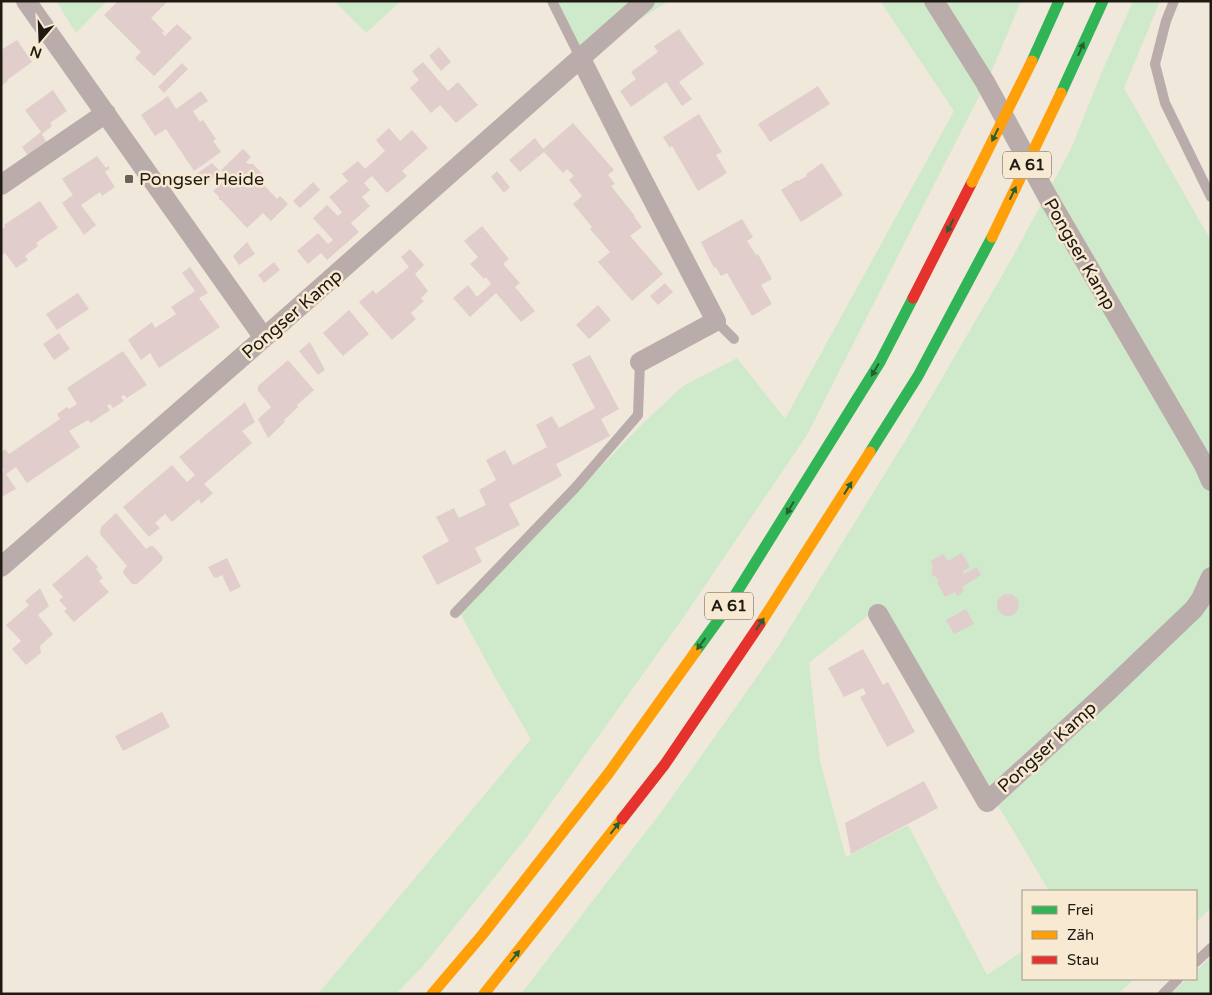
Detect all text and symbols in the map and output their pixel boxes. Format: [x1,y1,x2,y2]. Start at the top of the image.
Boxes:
north arrow [15,15,65,65]
text: N [28,42,44,62]
one-way arrow [1077,42,1085,56]
one-way arrow [991,128,999,143]
road number: A 61 [1003,152,1051,178]
place label: Pongser Heide [139,168,264,190]
marker: Pongser Heide [123,173,135,185]
one-way arrow [1009,186,1017,200]
street label: Pongser Kamp [1039,194,1121,314]
one-way arrow [946,218,954,233]
street label: Pongser Kamp [237,265,347,363]
one-way arrow [870,363,880,376]
one-way arrow [844,481,853,495]
one-way arrow [786,502,795,515]
road number: A 61 [705,592,753,620]
one-way arrow [755,618,765,631]
one-way arrow [696,637,707,650]
street label: Pongser Kamp [993,697,1101,797]
one-way arrow [610,821,620,835]
legend [1022,890,1197,980]
text: Frei [1067,901,1093,919]
text: Zäh [1067,926,1094,944]
one-way arrow [509,950,520,963]
text: Stau [1067,951,1099,969]

